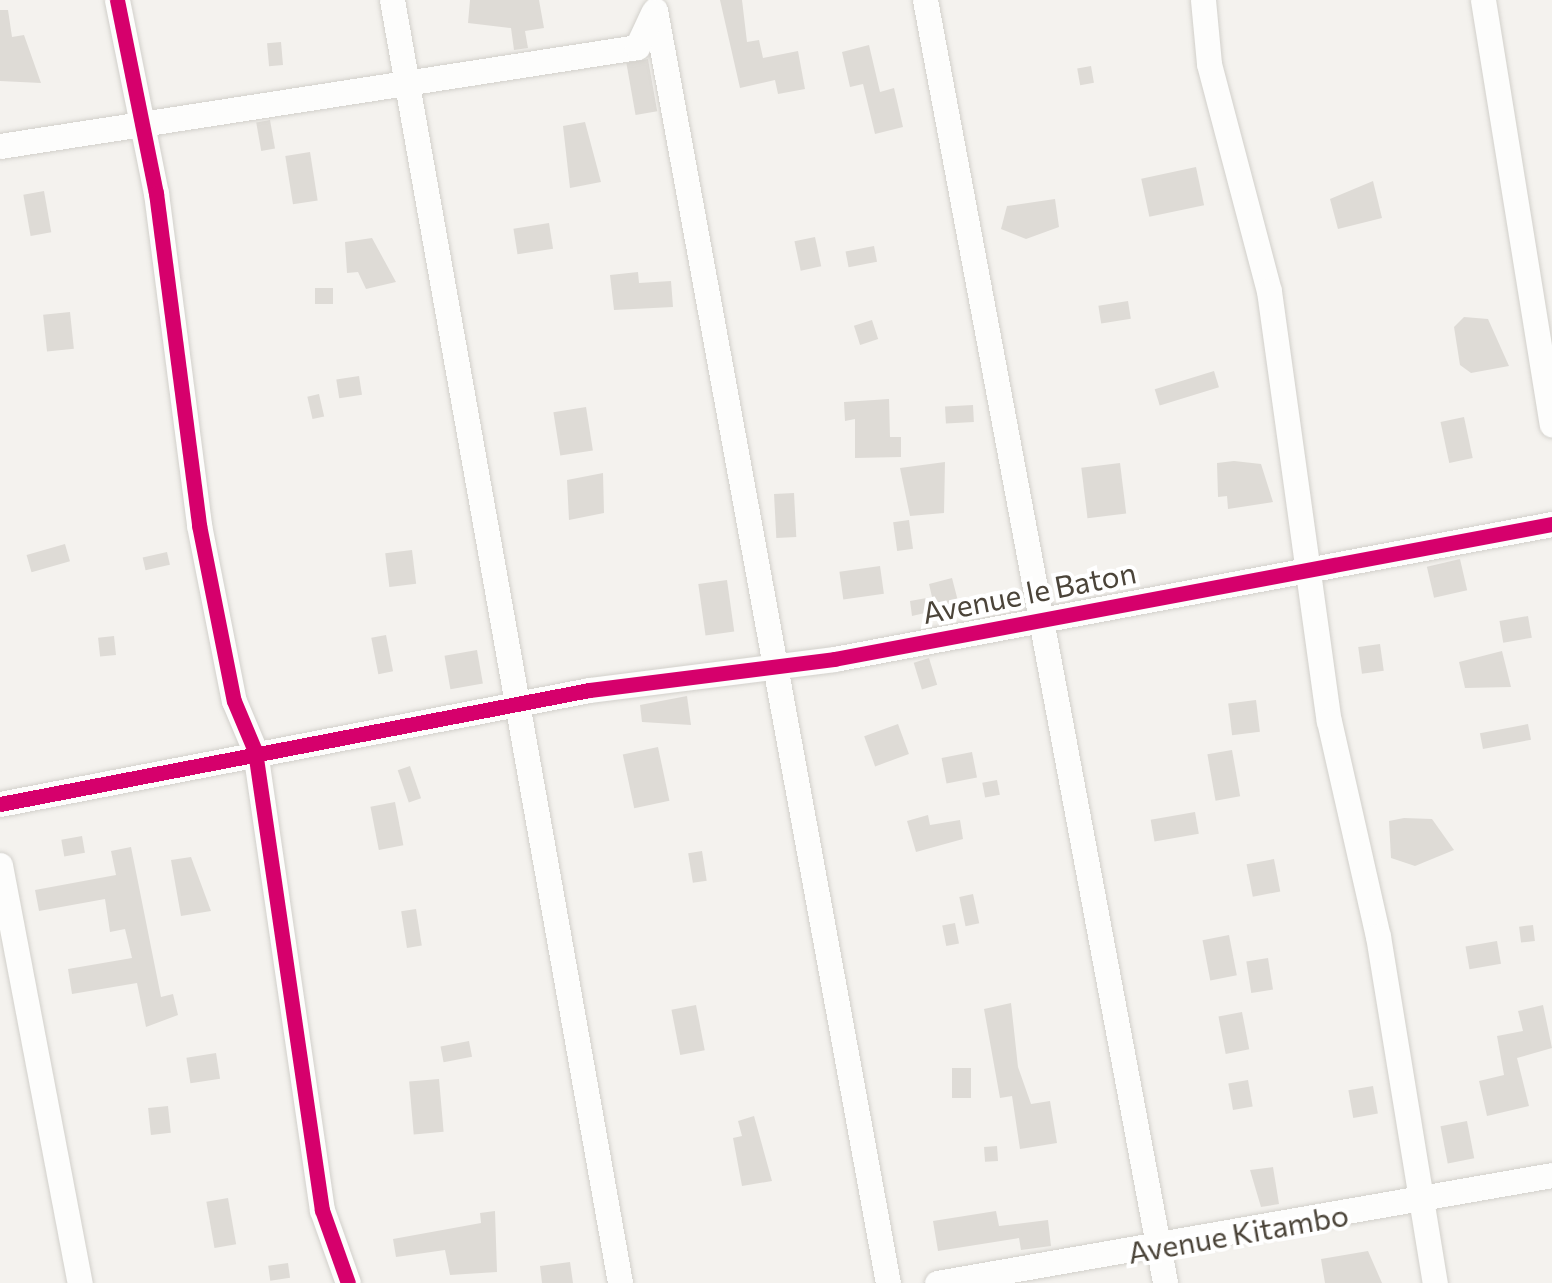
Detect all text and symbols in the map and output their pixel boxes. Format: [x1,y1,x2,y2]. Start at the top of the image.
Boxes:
street label: Avenue le Baton [919,554,1139,630]
street label: Avenue Kitambo [1125,1196,1351,1270]

